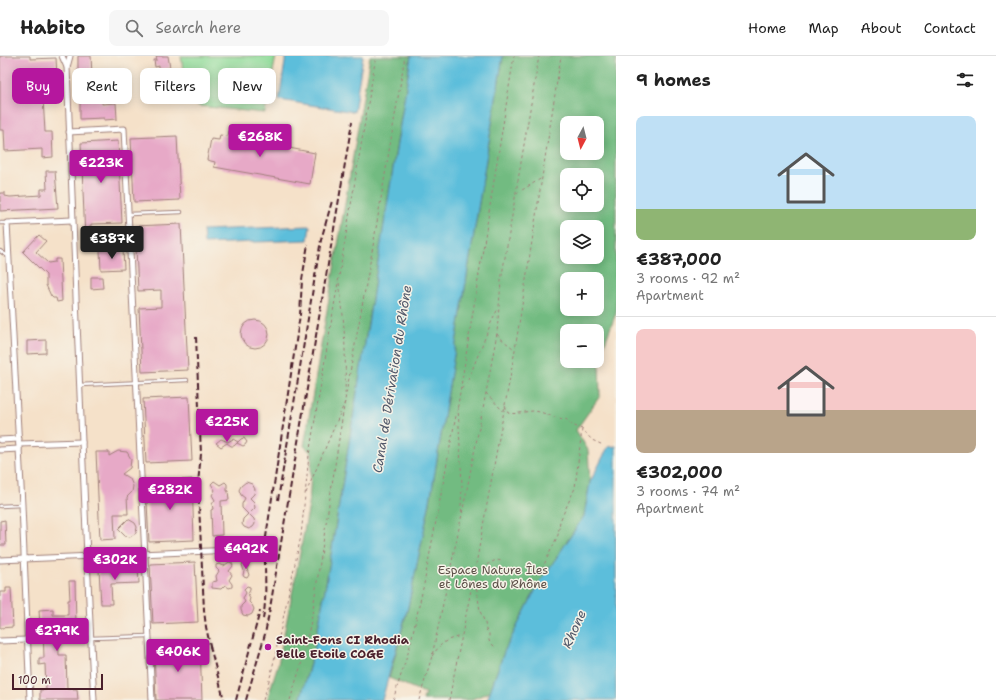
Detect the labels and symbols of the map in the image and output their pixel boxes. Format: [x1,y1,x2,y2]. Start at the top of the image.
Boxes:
north arrow [560,116,604,160]
pin: €268K [232,124,288,158]
pin: €223K [73,150,129,184]
pin: €387K [84,226,140,260]
water label: Canal de Dérivation du Rhône [369,284,415,474]
pin: €225K [199,409,255,443]
pin: €282K [142,477,198,511]
pin: €492K [218,536,274,570]
pin: €302K [87,547,143,581]
park label: Espace Nature Îles et Lônes du Rhône [438,562,548,592]
water label: Rhone [558,607,590,651]
pin: €279K [29,618,85,652]
place label: Saint-Fons CI Rhodia Belle Etoile COGE [276,632,410,662]
pin: €406K [150,639,206,673]
marker: Saint-Fons CI Rhodia Belle Etoile COGE [263,642,273,652]
scale bar [12,672,103,691]

